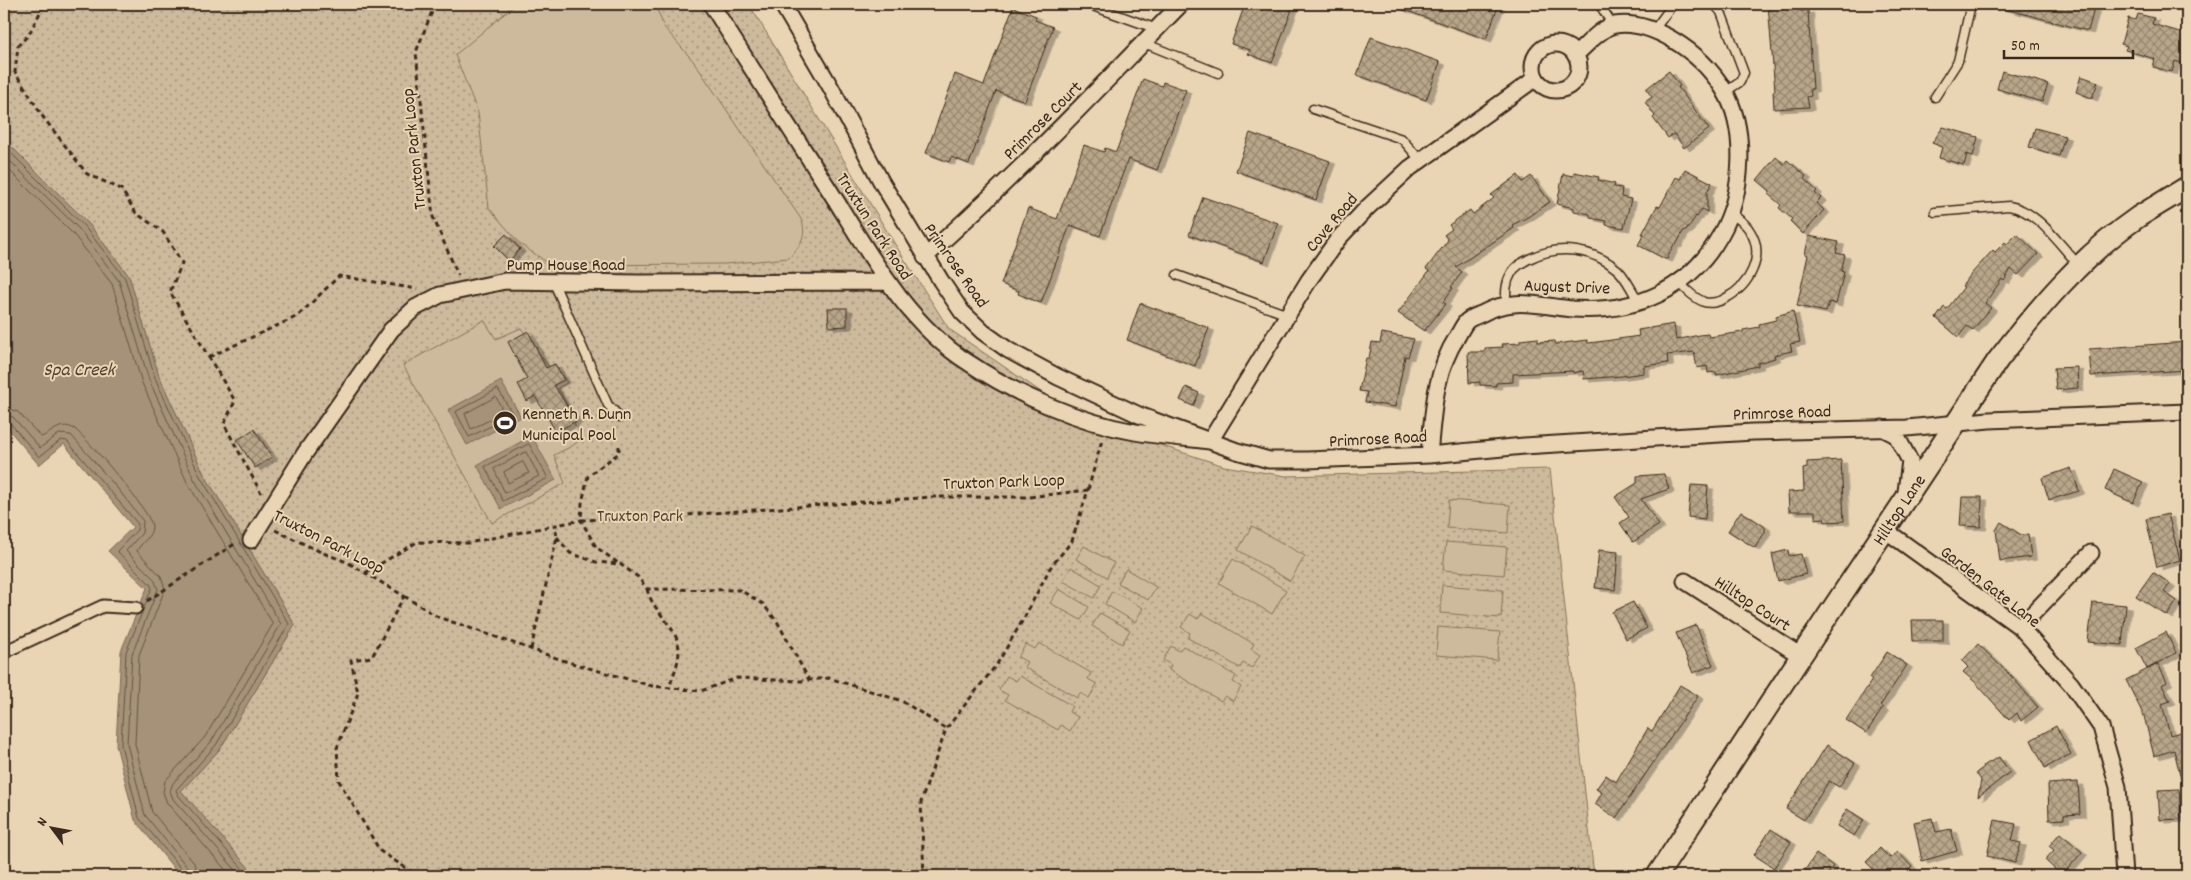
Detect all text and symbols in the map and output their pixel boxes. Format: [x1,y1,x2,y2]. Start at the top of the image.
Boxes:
scale bar [2004,28,2132,60]
text: 50 m [2011,36,2040,58]
street label: Primrose Court [999,76,1089,167]
street label: Truxton Park Loop [397,87,434,211]
street label: Truxtun Park Road [829,169,917,286]
street label: Cove Road [1301,189,1365,259]
street label: Primrose Road [916,219,993,314]
street label: Pump House Road [507,254,625,279]
street label: August Drive [1523,275,1611,302]
water label: Spa Creek [43,358,117,385]
street label: Primrose Road [1732,400,1832,429]
place label: Kenneth R. Dunn Municipal Pool [522,403,631,449]
sports icon: Kenneth R. Dunn Municipal Pool [492,410,518,436]
street label: Primrose Road [1328,425,1428,456]
street label: Truxton Park Loop [943,469,1065,498]
street label: Hilltop Lane [1868,470,1933,551]
street label: Truxton Park Loop [268,504,388,582]
park label: Truxton Park [597,505,683,530]
street label: Garden Gate Lane [1934,541,2045,635]
street label: Hilltop Court [1709,571,1795,639]
north arrow [28,802,78,852]
text: N [32,814,53,830]

